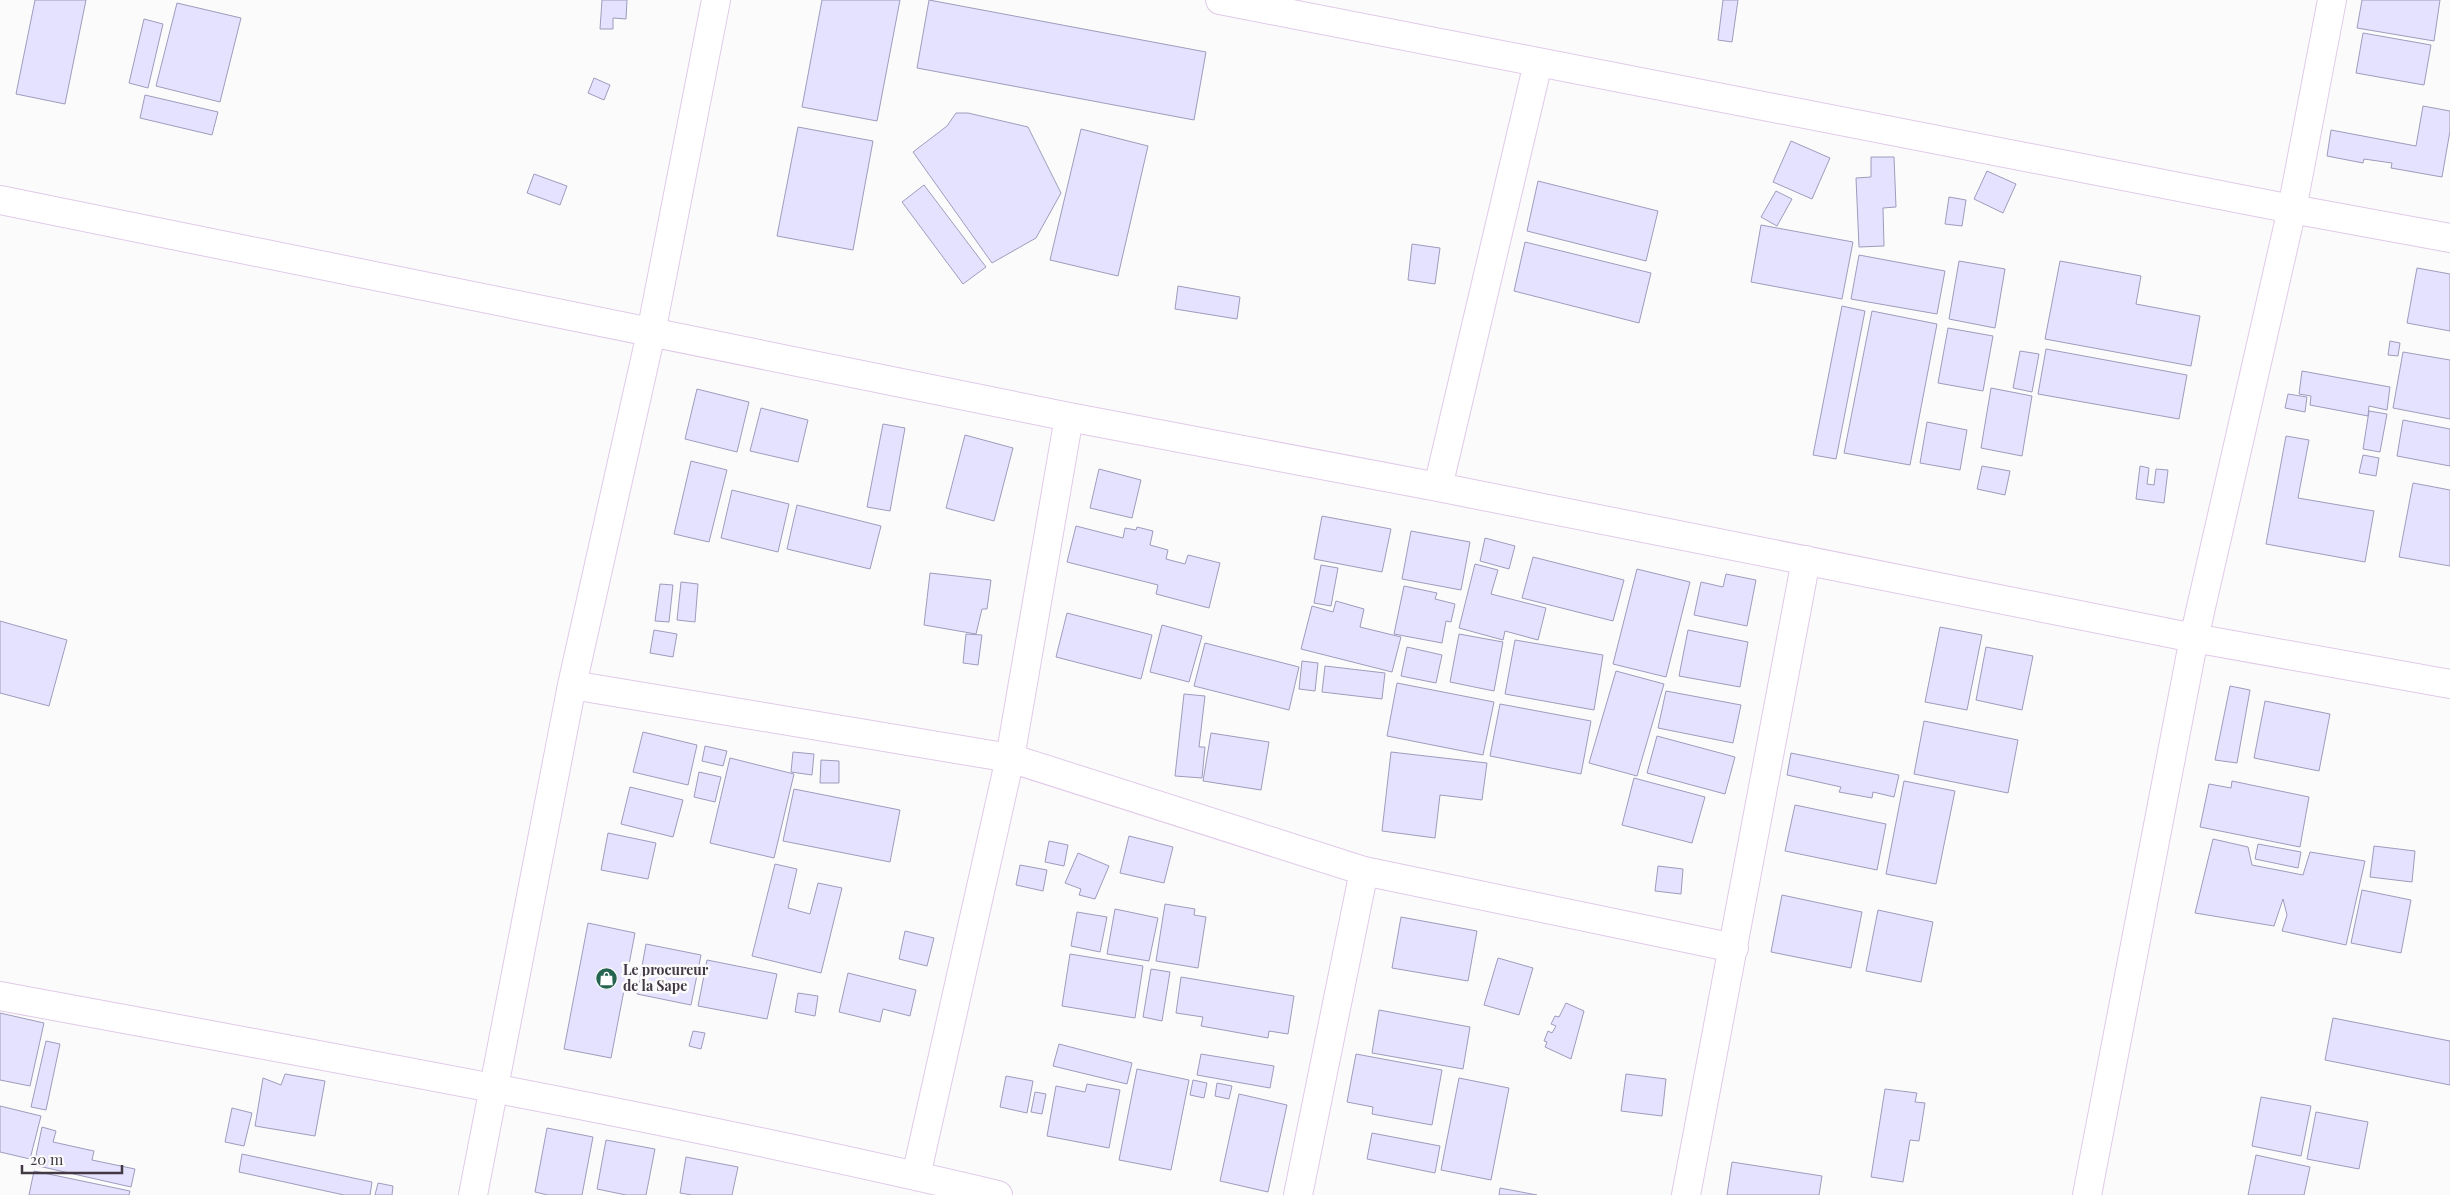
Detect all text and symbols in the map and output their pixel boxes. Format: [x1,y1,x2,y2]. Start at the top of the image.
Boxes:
place label: Le procureur de la Sape [623,960,709,995]
shop icon: Le procureur de la Sape [595,966,619,990]
scale bar [22,1142,122,1174]
text: 20 m [30,1149,64,1169]

